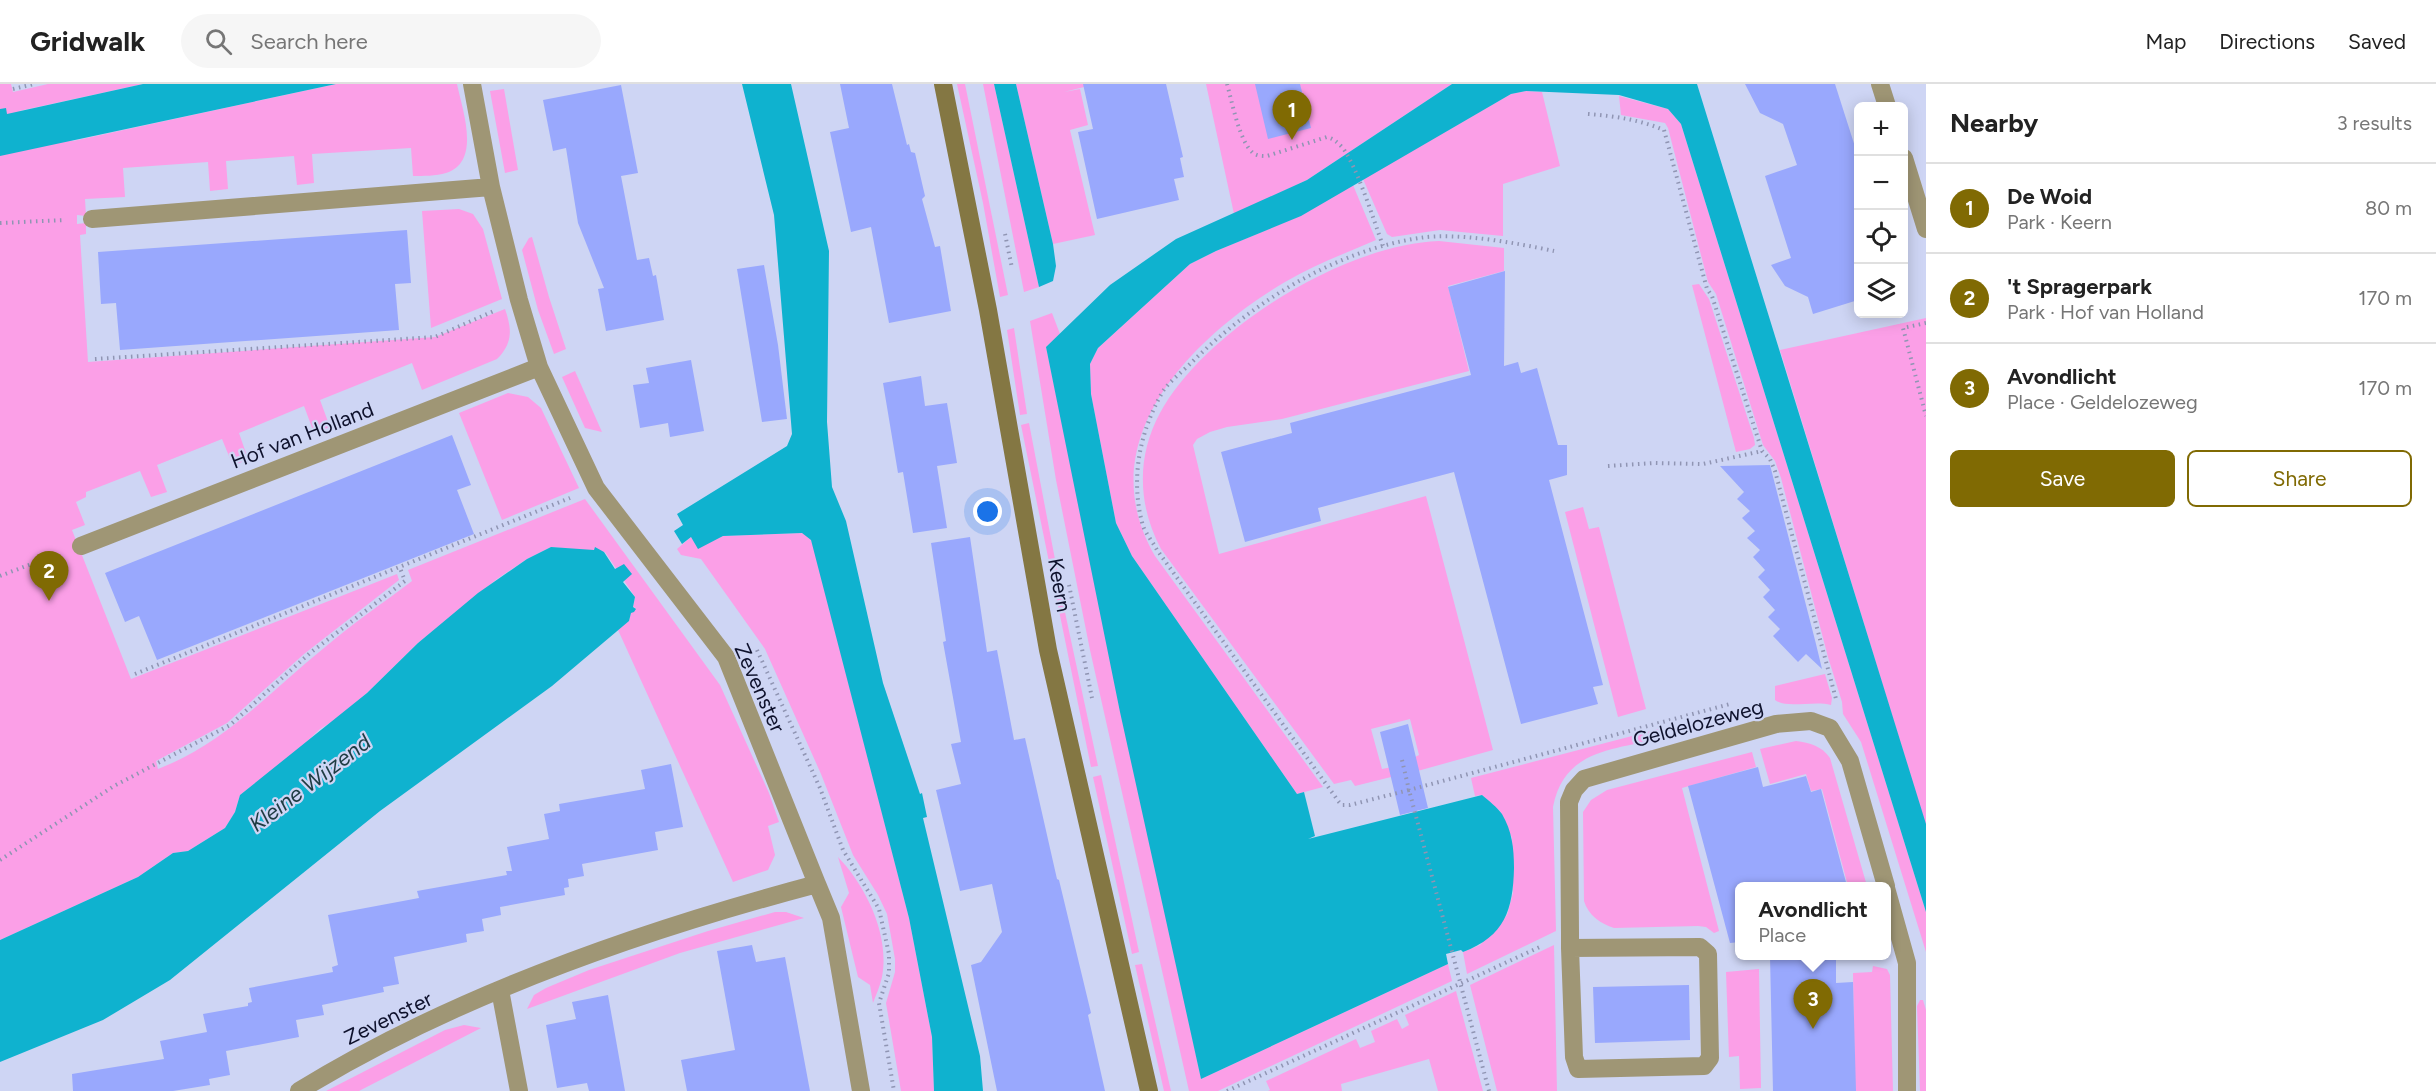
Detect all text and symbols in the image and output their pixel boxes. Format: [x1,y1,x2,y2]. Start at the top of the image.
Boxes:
search box [181,14,601,68]
text: Gridwalk [30,24,145,58]
icon: search [202,25,235,58]
text: Search here [250,28,368,55]
text: Map [2145,29,2186,54]
text: Directions [2219,29,2315,54]
text: Saved [2348,29,2406,54]
pin: 1 [1272,91,1312,140]
map controls [1854,102,1908,318]
button: + [1854,102,1908,156]
text: Nearby [1950,107,2038,139]
text: 3 results [2337,111,2412,135]
button: − [1854,156,1908,210]
text: De Woid [2007,183,2092,210]
text: 1 [1965,196,1974,220]
text: 80 m [2365,196,2412,220]
button: locate [1854,210,1908,264]
text: Park · Keern [2007,210,2112,234]
button: layers [1854,264,1908,318]
text: 't Spragerpark [2007,273,2152,300]
text: 2 [1964,286,1975,310]
text: 170 m [2358,286,2412,310]
text: Park · Hof van Holland [2007,300,2204,324]
text: Avondlicht [2007,363,2117,390]
text: 3 [1964,376,1975,400]
text: 170 m [2358,376,2412,400]
text: Place · Geldelozeweg [2007,390,2198,414]
street label: Hof van Holland [227,396,377,474]
button: Save [1950,450,2175,507]
button: Share [2187,450,2412,507]
your location [973,497,1002,526]
pin: 2 [29,552,68,601]
street label: Keern [1043,556,1077,614]
street label: Zevenster [729,640,791,736]
street label: Geldelozeweg [1630,694,1766,752]
water label: Kleine Wijzend [244,728,377,837]
popup [1735,882,1891,960]
text: Avondlicht [1758,896,1868,923]
text: Place [1758,923,1806,947]
pin: 3 [1794,980,1832,1029]
street label: Zevenster [340,986,436,1050]

